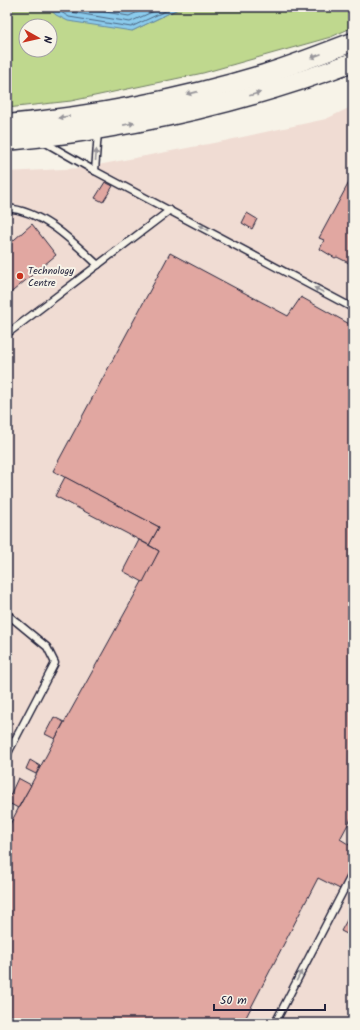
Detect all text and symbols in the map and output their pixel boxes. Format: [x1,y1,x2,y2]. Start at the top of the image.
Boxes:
north arrow [18,18,58,58]
text: N [38,35,56,44]
one-way arrow [311,53,322,59]
one-way arrow [186,90,198,96]
one-way arrow [250,91,262,97]
one-way arrow [58,114,70,120]
one-way arrow [123,121,135,127]
one-way arrow [93,149,99,161]
one-way arrow [198,225,210,232]
place label: Technology Centre [28,263,74,291]
marker: Technology Centre [15,271,25,281]
one-way arrow [313,287,324,293]
one-way arrow [296,970,303,982]
scale bar [214,986,325,1012]
text: 50 m [220,991,247,1010]

